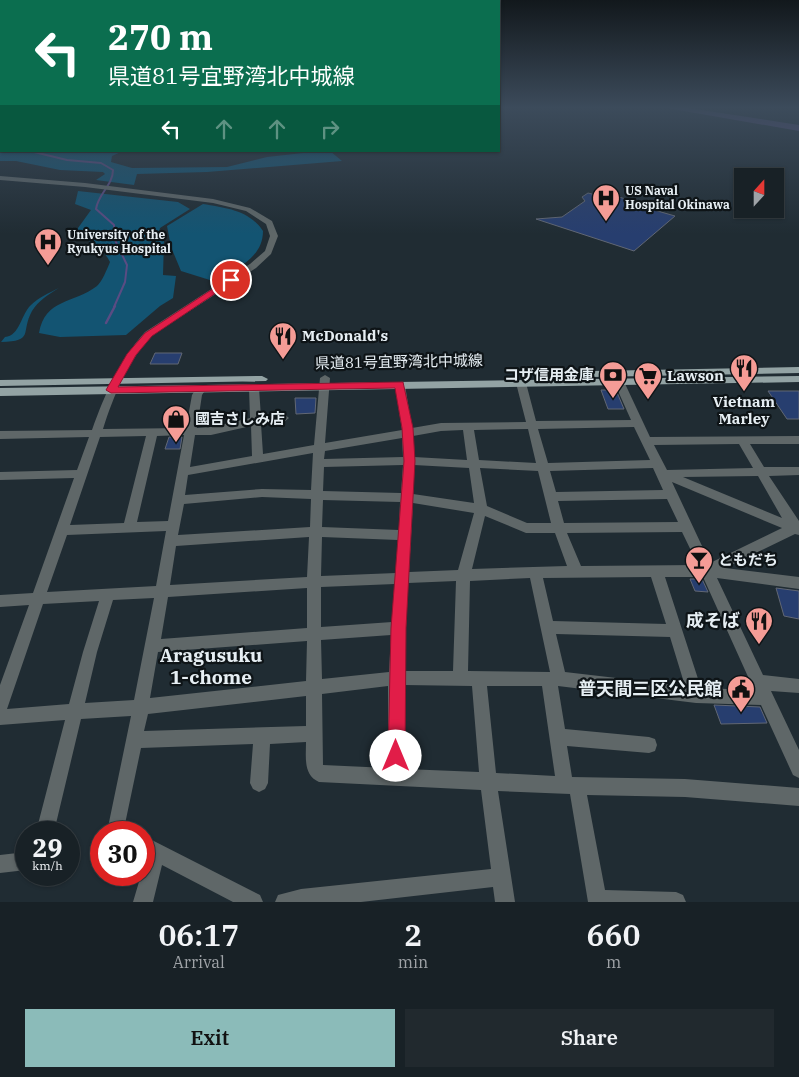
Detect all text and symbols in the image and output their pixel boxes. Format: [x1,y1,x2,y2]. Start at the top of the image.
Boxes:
text: 270 m [108,14,213,60]
icon: left [25,20,90,85]
text: 県道81号宜野湾北中城線 [108,61,354,90]
icon: left [157,115,185,143]
icon: ahead [210,115,238,143]
icon: ahead [263,115,291,143]
icon: right [316,115,344,143]
north arrow [734,168,784,218]
map controls [734,168,784,218]
hospital icon: US Naval Hospital Okinawa [591,183,621,222]
place label: US Naval Hospital Okinawa [625,183,730,212]
hospital icon: University of the Ryukyus Hospital [33,227,63,266]
place label: University of the Ryukyus Hospital [67,227,171,256]
pin [210,259,252,301]
icon: arrive [217,266,245,294]
restaurant icon: McDonald's [268,321,298,360]
place label: McDonald's [302,326,388,345]
street label: 県道81号宜野湾北中城線 [315,351,483,372]
restaurant icon: Vietnam Marley [729,353,759,392]
bank icon: コザ信用金庫 [598,360,628,399]
supermarket icon: Lawson [633,361,663,400]
place label: コザ信用金庫 [504,365,594,384]
place label: Lawson [667,366,724,385]
place label: Vietnam Marley [713,392,776,428]
shop icon: 國吉さしみ店 [161,404,191,443]
place label: 國吉さしみ店 [195,409,285,428]
bar icon: ともだち [684,545,714,584]
place label: ともだち [718,550,778,569]
restaurant icon: 成そば [744,606,774,645]
place label: 成そば [686,609,740,632]
district label: Aragusuku 1-chome [160,643,262,689]
public building icon: 普天間三区公民館 [726,674,756,713]
place label: 普天間三区公民館 [578,677,722,700]
position arrow [369,729,421,781]
speed limit sign: 30 [90,821,155,886]
text: 29 [32,831,63,864]
text: km/h [32,858,63,873]
text: 06:17 [158,915,239,954]
text: 2 [404,915,422,954]
text: 660 [587,915,641,954]
text: Arrival [173,952,225,972]
text: min [398,952,428,972]
text: m [606,952,621,972]
button: Exit [25,1009,395,1067]
button: Share [405,1009,774,1067]

